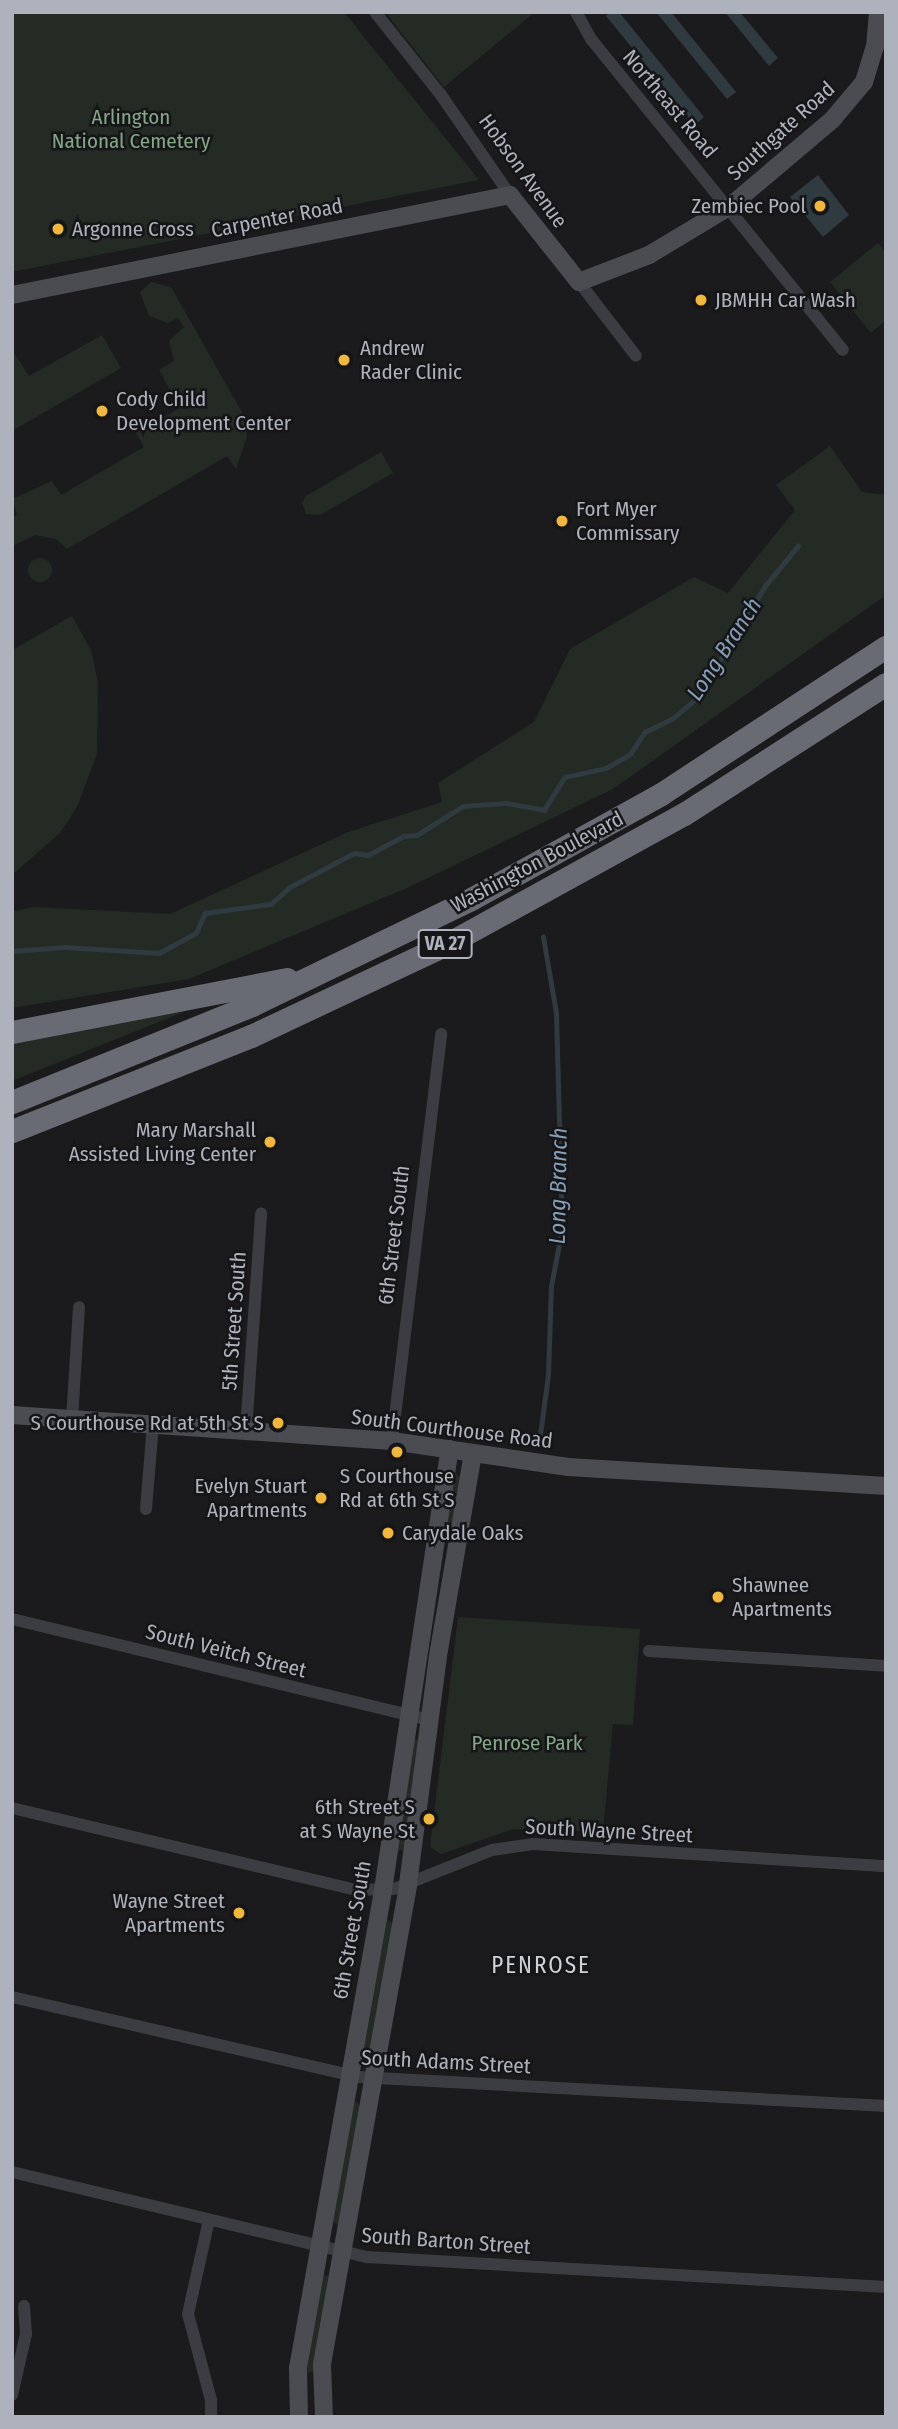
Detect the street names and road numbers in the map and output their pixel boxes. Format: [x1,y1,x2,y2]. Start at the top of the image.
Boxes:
street label: Northeast Road [617,45,723,163]
street label: Southgate Road [722,76,840,186]
street label: Hobson Avenue [473,109,573,233]
street label: Carpenter Road [209,193,345,243]
street label: Washington Boulevard [446,806,628,918]
road number: VA 27 [417,928,473,960]
street label: 6th Street South [373,1164,415,1306]
street label: 5th Street South [217,1251,251,1391]
street label: South Courthouse Road [350,1404,554,1454]
street label: South Veitch Street [143,1619,309,1683]
street label: South Wayne Street [525,1814,693,1848]
street label: 6th Street South [327,1859,377,2001]
street label: South Adams Street [361,2045,531,2079]
street label: South Barton Street [360,2223,532,2259]

